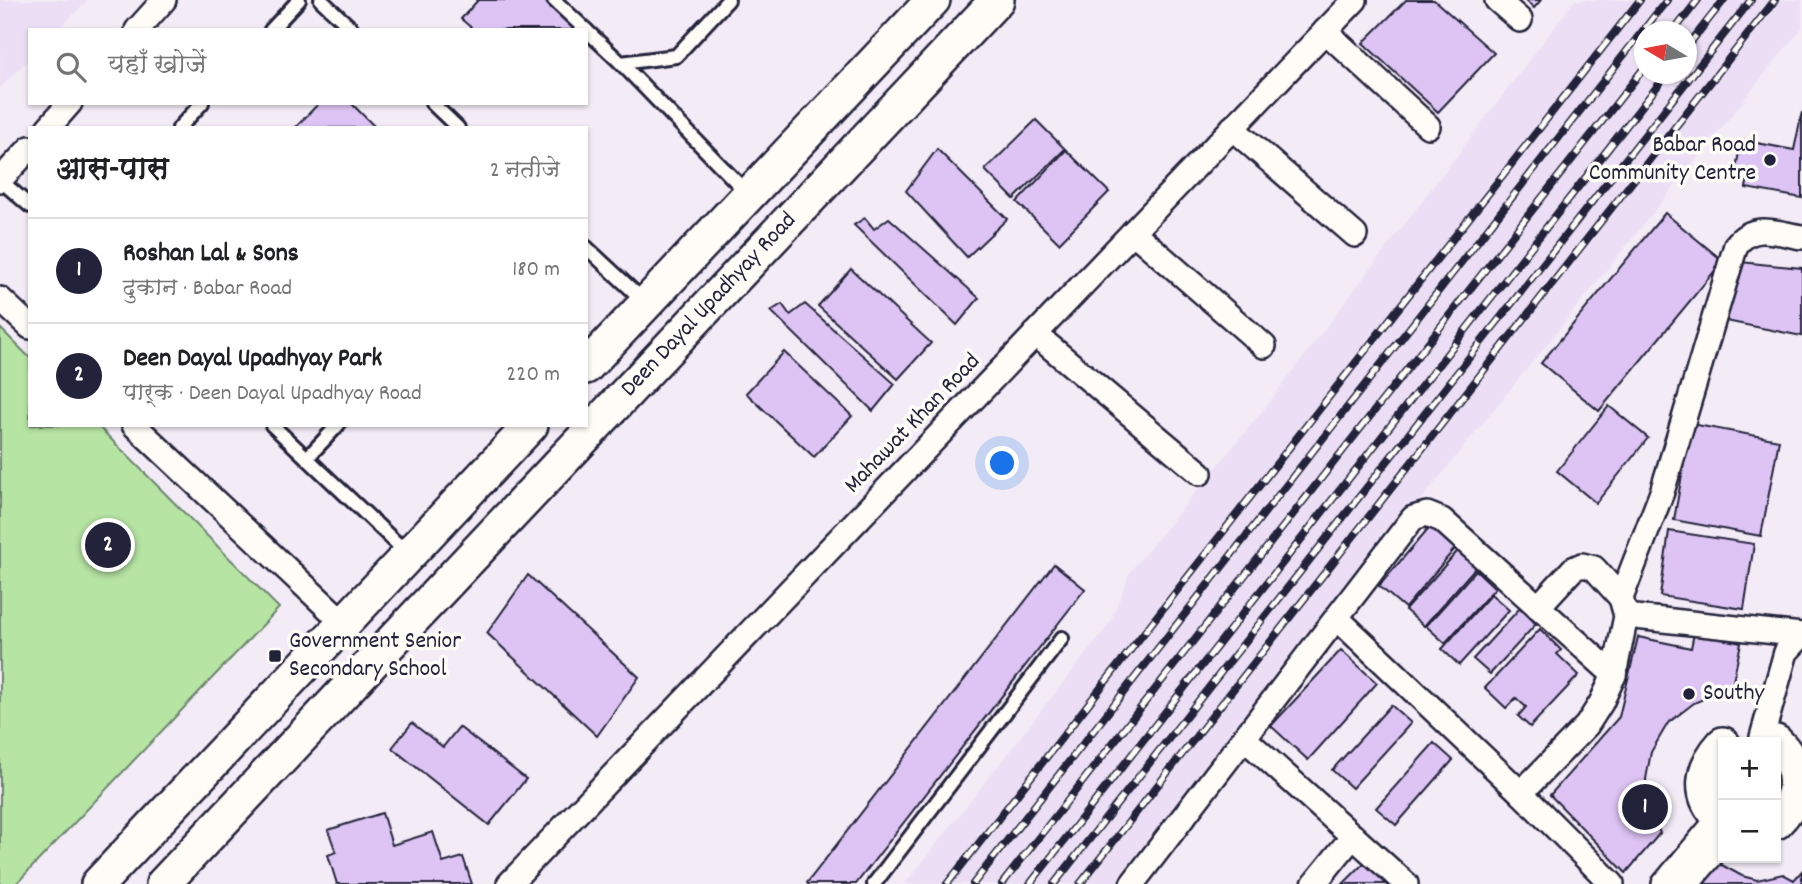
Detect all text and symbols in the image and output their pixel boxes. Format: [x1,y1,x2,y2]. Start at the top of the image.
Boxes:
north arrow [1634,21,1697,84]
search box [28,28,588,105]
icon: search [52,48,90,86]
text: यहाँ खोजें [108,48,206,85]
place label: Babar Road Community Centre [1589,129,1756,191]
text: आस-पास [56,150,168,193]
marker: Babar Road Community Centre [1762,152,1778,168]
text: 2 नतीजे [490,155,560,188]
street label: Deen Dayal Upadhyay Road [613,205,805,405]
text: Roshan Lal & Sons [123,236,299,273]
text: 1 [76,254,82,287]
text: 180 m [512,254,560,287]
text: दुकान · Babar Road [123,273,292,306]
text: Deen Dayal Upadhyay Park [123,341,382,378]
street label: Mahawat Khan Road [837,346,989,502]
text: 2 [74,359,84,392]
text: 220 m [506,359,560,392]
text: पार्क · Deen Dayal Upadhyay Road [123,378,422,411]
your location [985,446,1019,480]
pin: 2 [85,519,131,571]
place label: Government Senior Secondary School [289,625,461,687]
marker: Government Senior Secondary School [267,648,283,664]
place label: Southy [1703,677,1765,711]
marker: Southy [1681,686,1697,702]
map controls [1718,737,1781,863]
button: + [1718,737,1781,800]
pin: 1 [1622,781,1668,833]
button: − [1718,800,1781,863]

